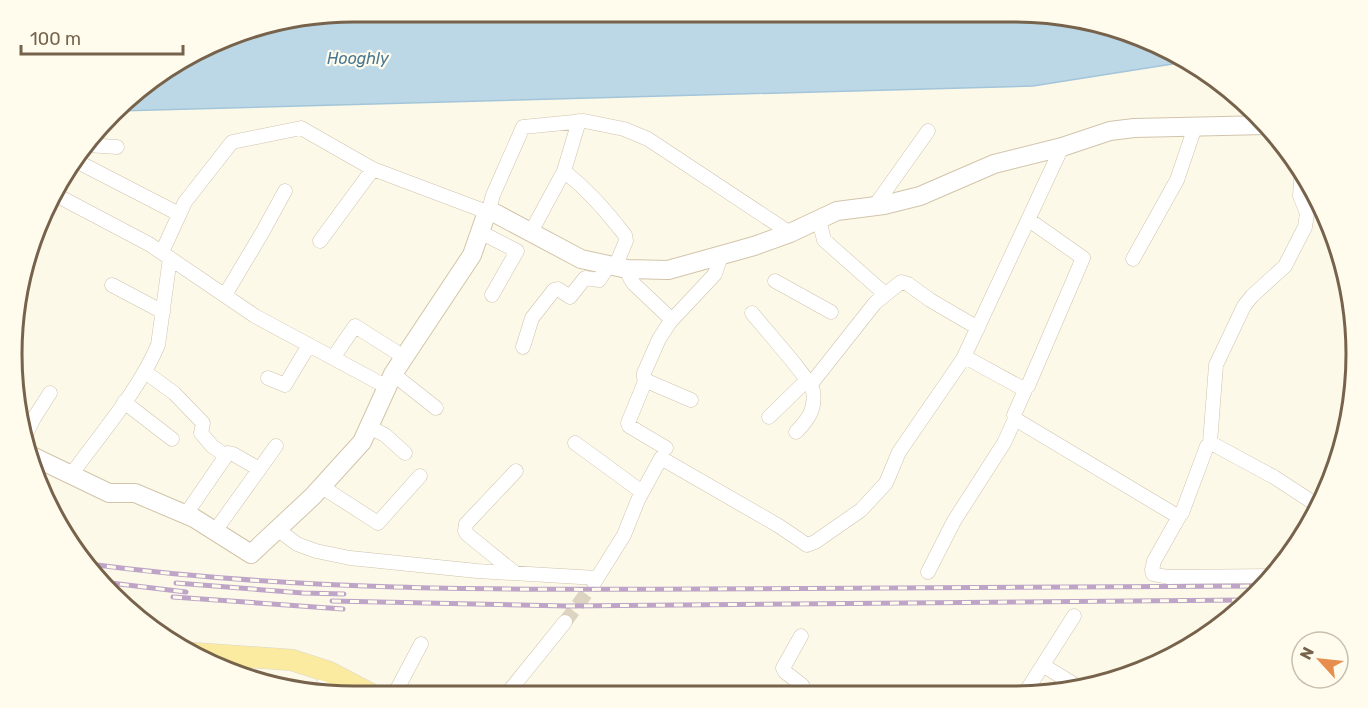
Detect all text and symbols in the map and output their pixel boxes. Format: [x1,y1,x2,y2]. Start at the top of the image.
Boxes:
scale bar [21,18,183,56]
text: 100 m [30,28,81,50]
water label: Hooghly [327,49,390,68]
north arrow [1290,630,1350,690]
text: N [1296,644,1318,663]

